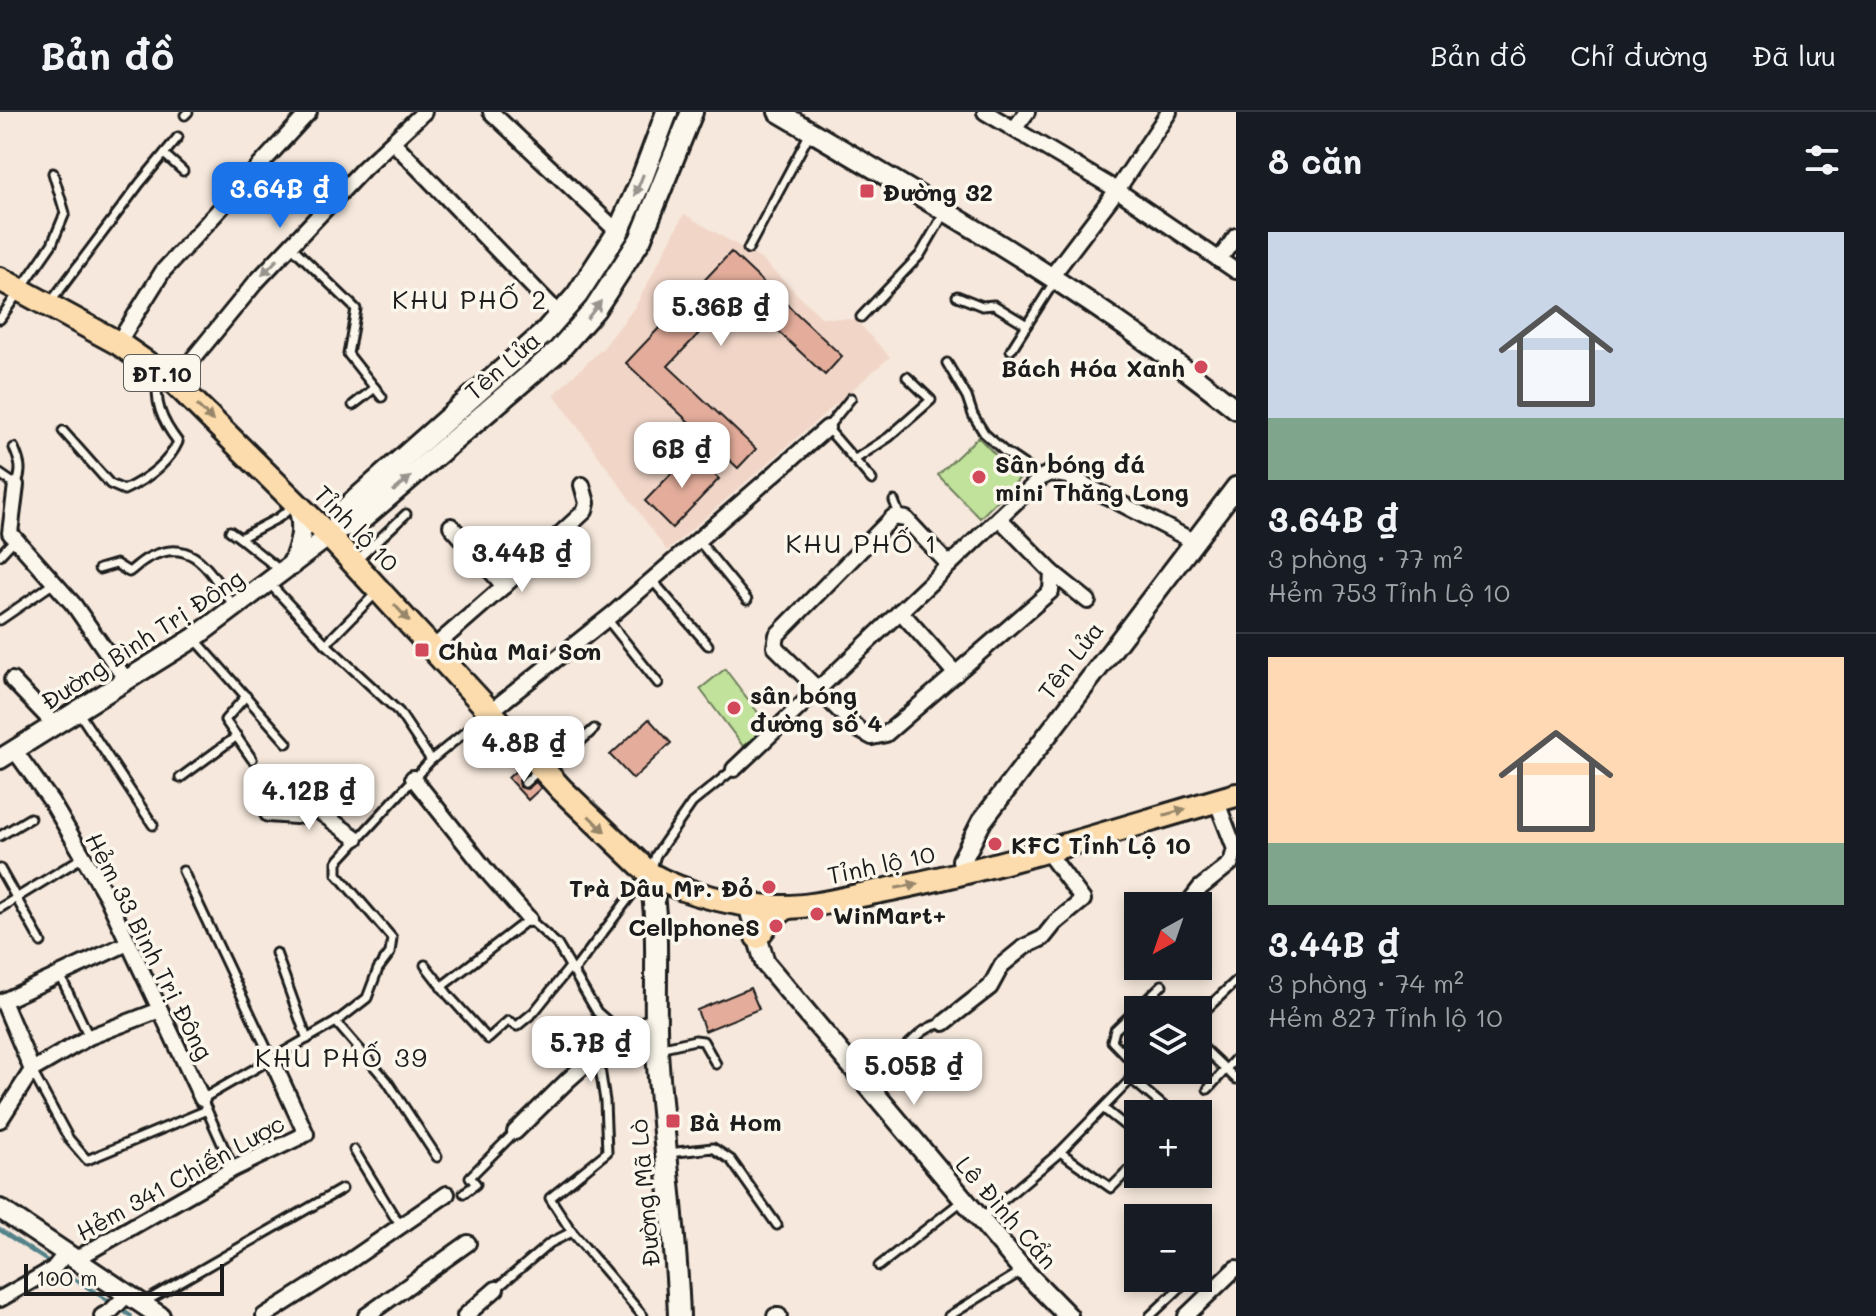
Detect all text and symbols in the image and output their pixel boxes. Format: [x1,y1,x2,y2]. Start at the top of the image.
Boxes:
text: Bản đồ [40,30,174,80]
text: Bản đồ [1430,37,1526,73]
text: Chỉ đường [1570,37,1708,73]
text: Đã lưu [1752,37,1836,73]
text: 8 căn [1268,138,1362,183]
icon: filters [1800,138,1844,182]
pin: 3.64B ₫ [206,162,354,230]
text: 3.64B ₫ [230,171,330,205]
one-way arrow [632,173,645,197]
place label: Đường 32 [883,176,993,207]
marker: Đường 32 [858,182,876,200]
one-way arrow [262,257,280,276]
pin: 5.36B ₫ [647,280,795,348]
district label: KHU PHỐ 2 [392,282,548,316]
icon: home [1484,284,1628,428]
text: 5.36B ₫ [671,289,771,323]
one-way arrow [585,300,602,320]
street label: Tên Lửa [458,324,546,406]
place label: Bách Hóa Xanh [1001,352,1185,383]
road number: ĐT.10 [124,355,200,391]
marker: Bách Hóa Xanh [1192,358,1210,376]
one-way arrow [195,403,214,422]
pin: 6B ₫ [635,422,729,490]
text: 6B ₫ [652,431,712,465]
place label: Sân bóng đá mini Thăng Long [995,448,1189,507]
marker: Sân bóng đá mini Thăng Long [970,468,988,486]
one-way arrow [392,476,412,494]
street label: Tỉnh lộ 10 [308,478,406,578]
text: 3.64B ₫ [1268,496,1399,541]
pin: 3.44B ₫ [448,526,596,594]
district label: KHU PHỐ 1 [786,526,938,560]
text: 3.44B ₫ [471,535,573,569]
text: 3 phòng · 77 m² [1268,541,1463,575]
street label: Đường Bình Trị Đông [35,562,249,716]
text: Hẻm 753 Tỉnh Lộ 10 [1268,575,1510,609]
one-way arrow [392,604,410,623]
street label: Tên Lửa [1031,615,1109,705]
place label: Chùa Mai Sơn [438,635,601,666]
marker: Chùa Mai Sơn [413,641,431,659]
place label: sân bóng đường số 4 [750,679,882,738]
marker: sân bóng đường số 4 [725,699,743,717]
icon: home [1484,709,1628,853]
pin: 4.8B ₫ [459,716,589,784]
text: 4.8B ₫ [481,725,567,759]
pin: 4.12B ₫ [235,764,383,832]
text: 4.12B ₫ [261,773,357,807]
one-way arrow [1163,806,1188,818]
one-way arrow [587,815,606,833]
street label: Hẻm 33 Bình Trị Đông [79,827,221,1065]
place label: KFC Tỉnh Lộ 10 [1011,829,1191,860]
marker: KFC Tỉnh Lộ 10 [986,835,1004,853]
street label: Tỉnh lộ 10 [825,837,938,890]
place label: Trà Dâu Mr. Đỏ [569,872,753,903]
marker: Trà Dâu Mr. Đỏ [760,878,778,896]
one-way arrow [895,880,920,892]
north arrow [1124,892,1212,980]
map controls [1124,892,1212,1292]
place label: WinMart+ [833,899,946,930]
marker: WinMart+ [808,905,826,923]
place label: CellphoneS [628,911,760,942]
marker: CellphoneS [767,917,785,935]
text: 3.44B ₫ [1268,921,1400,966]
text: 3 phòng · 74 m² [1268,966,1464,1000]
button: layers [1124,996,1212,1084]
text: Hẻm 827 Tỉnh lộ 10 [1268,1000,1503,1034]
pin: 5.7B ₫ [526,1016,656,1084]
text: 5.7B ₫ [550,1025,632,1059]
pin: 5.05B ₫ [840,1039,988,1107]
district label: KHU PHỐ 39 [255,1040,429,1074]
text: 5.05B ₫ [864,1048,964,1082]
button: + [1124,1100,1212,1188]
place label: Bà Hom [689,1106,782,1137]
street label: Hẻm 341 Chiến Lược [70,1107,290,1247]
marker: Bà Hom [664,1112,682,1130]
street label: Đường Mã Lò [622,1118,666,1268]
street label: Lê Đình Cẩn [949,1149,1065,1275]
button: − [1124,1204,1212,1292]
scale bar [24,1260,224,1296]
text: 100 m [36,1263,98,1292]

